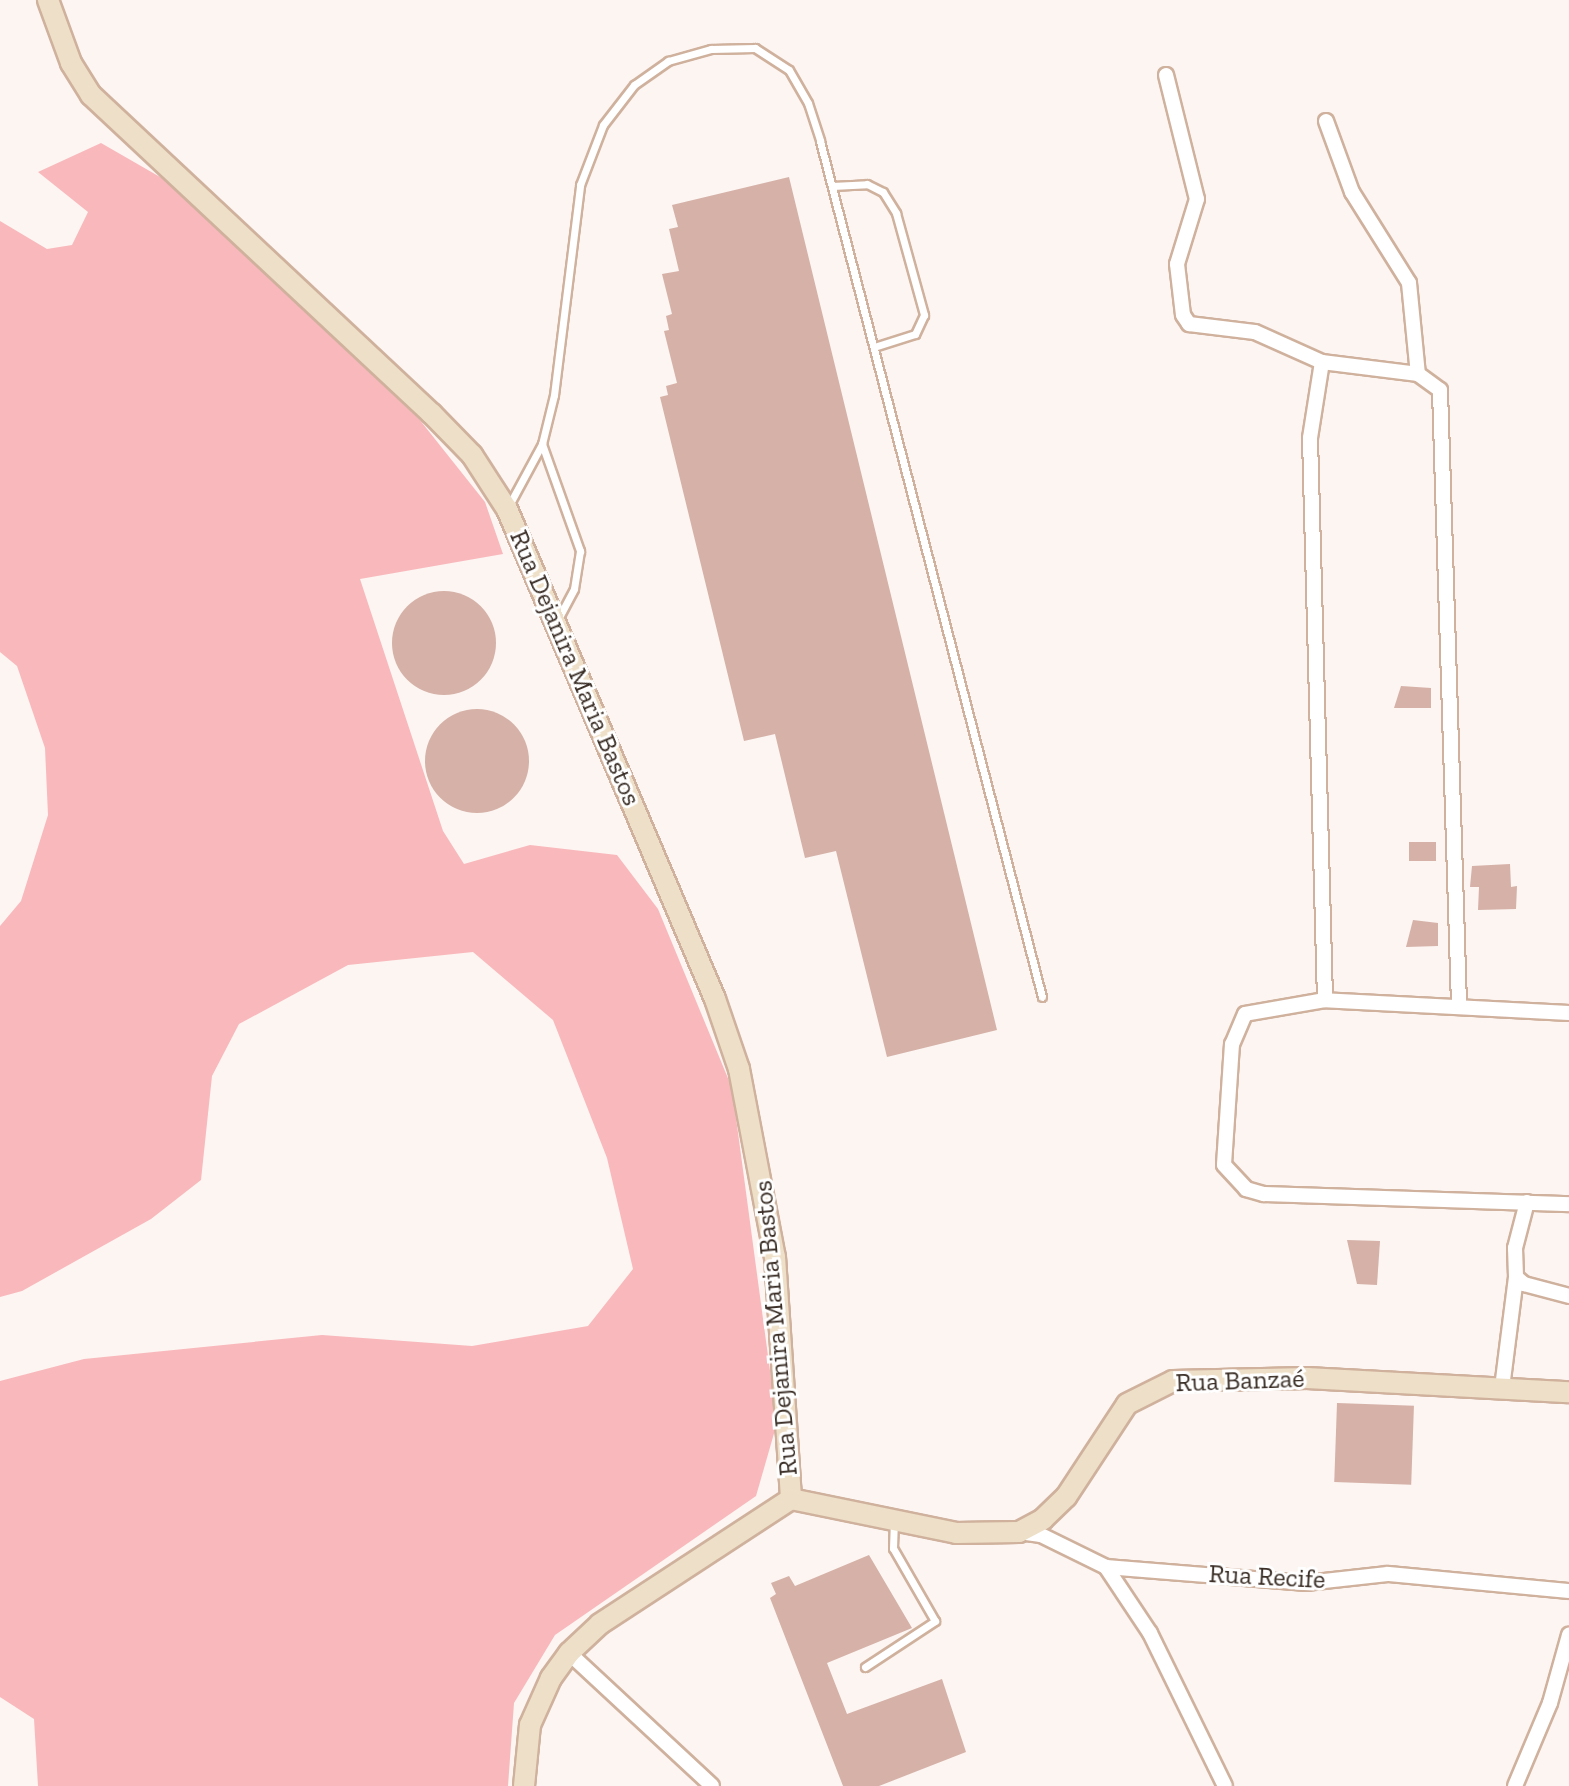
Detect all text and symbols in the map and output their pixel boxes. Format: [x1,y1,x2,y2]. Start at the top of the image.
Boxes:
street label: Rua Dejanira Maria Bastos [503,526,647,810]
street label: Rua Dejanira Maria Bastos [748,1179,804,1477]
street label: Rua Banzaé [1175,1363,1305,1399]
street label: Rua Recife [1208,1558,1326,1596]

